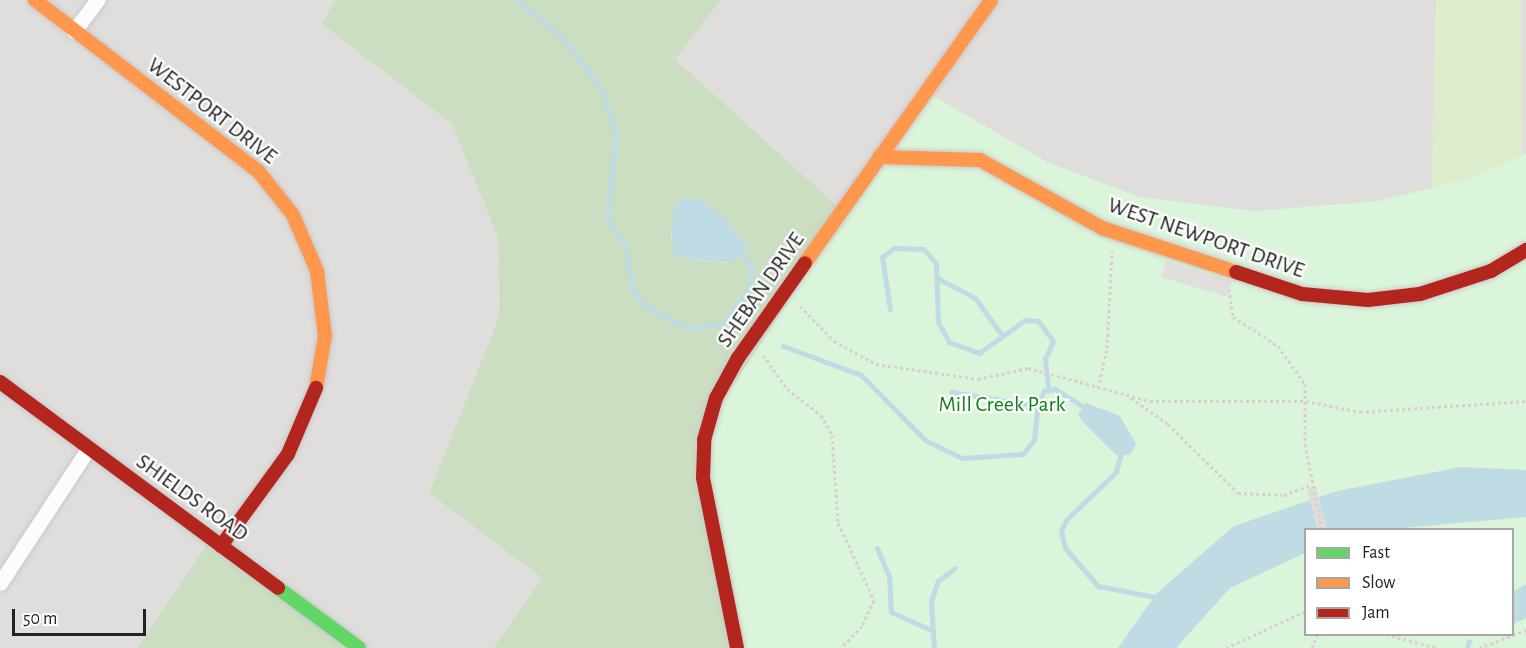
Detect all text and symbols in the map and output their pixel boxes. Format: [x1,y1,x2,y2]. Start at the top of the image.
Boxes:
street label: WESTPORT DRIVE [142,52,282,170]
street label: WEST NEWPORT DRIVE [1104,192,1308,284]
street label: SHEBAN DRIVE [712,227,810,353]
park label: Mill Creek Park [938,392,1066,418]
street label: SHIELDS ROAD [131,449,253,547]
legend [1304,528,1514,636]
text: Fast [1362,544,1390,562]
text: Slow [1362,574,1395,592]
scale bar [15,597,148,635]
text: Jam [1362,604,1390,622]
text: 50 m [23,610,57,628]

